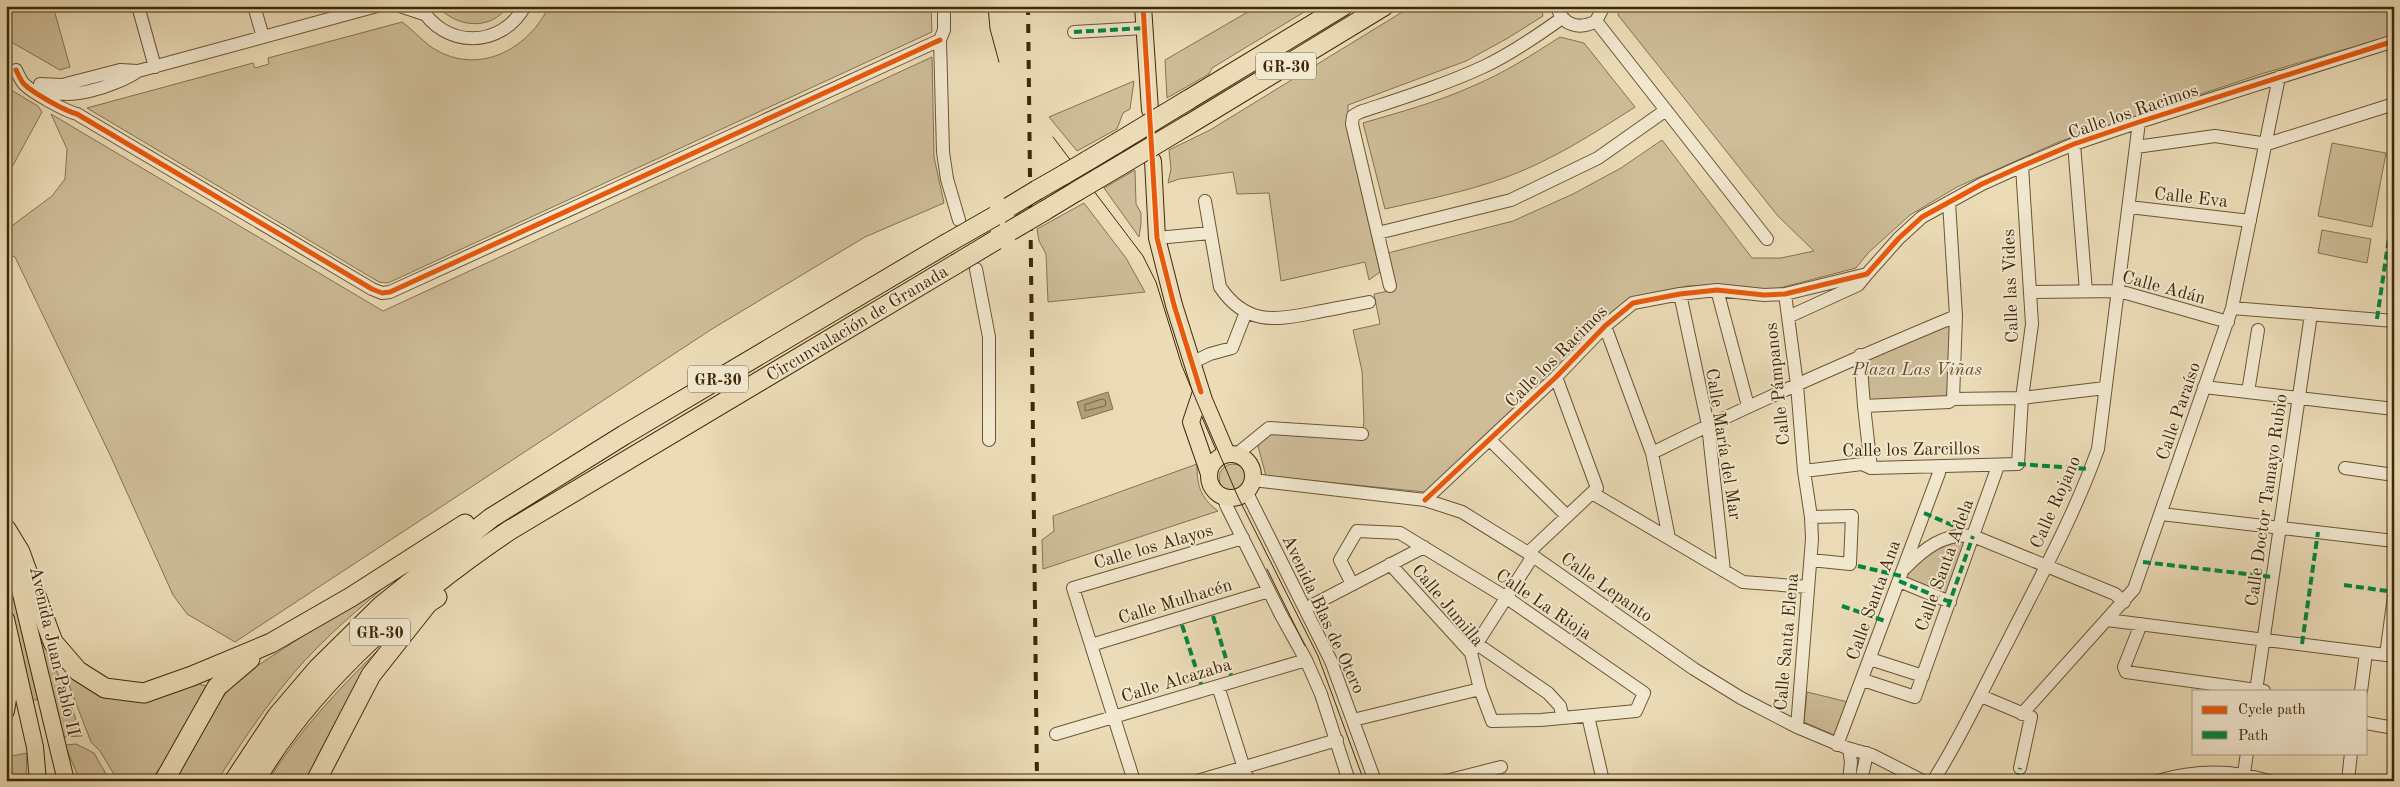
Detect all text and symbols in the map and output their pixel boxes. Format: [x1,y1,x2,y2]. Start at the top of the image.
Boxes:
road number: GR-30 [1256,52,1316,80]
street label: Calle los Racimos [2066,81,2201,143]
street label: Calle Eva [2153,185,2229,211]
street label: Calle las Vides [2000,228,2022,343]
street label: Circunvalación de Granada [764,262,952,385]
street label: Calle Adán [2120,268,2208,308]
street label: Calle los Racimos [1502,302,1611,411]
street label: Calle Pámpanos [1763,321,1793,446]
street label: Calle Paraíso [2154,360,2204,463]
park label: Plaza Las Viñas [1851,361,1983,379]
road number: GR-30 [688,366,748,392]
street label: Calle María del Mar [1702,367,1744,522]
street label: Calle Doctor Tamayo Rubio [2243,393,2291,608]
street label: Calle los Zarcillos [1842,440,1980,460]
street label: Calle Rojano [2028,453,2084,551]
street label: Calle Santa Adela [1913,497,1977,634]
street label: Calle los Alayos [1092,521,1215,573]
street label: Avenida Blas de Otero [1278,532,1368,697]
street label: Calle Santa Ana [1844,538,1904,663]
street label: Calle Lepanto [1557,550,1656,626]
street label: Calle Jumilla [1408,561,1487,650]
street label: Avenida Juan Pablo II [26,565,82,738]
street label: Calle La Rioja [1492,566,1595,643]
street label: Calle Santa Elena [1772,572,1802,712]
street label: Calle Mulhacén [1116,576,1235,628]
road number: GR-30 [350,618,410,646]
street label: Calle Alcazaba [1119,656,1234,706]
legend [2192,690,2368,754]
text: Cycle path [2238,703,2306,718]
text: Path [2238,729,2268,744]

